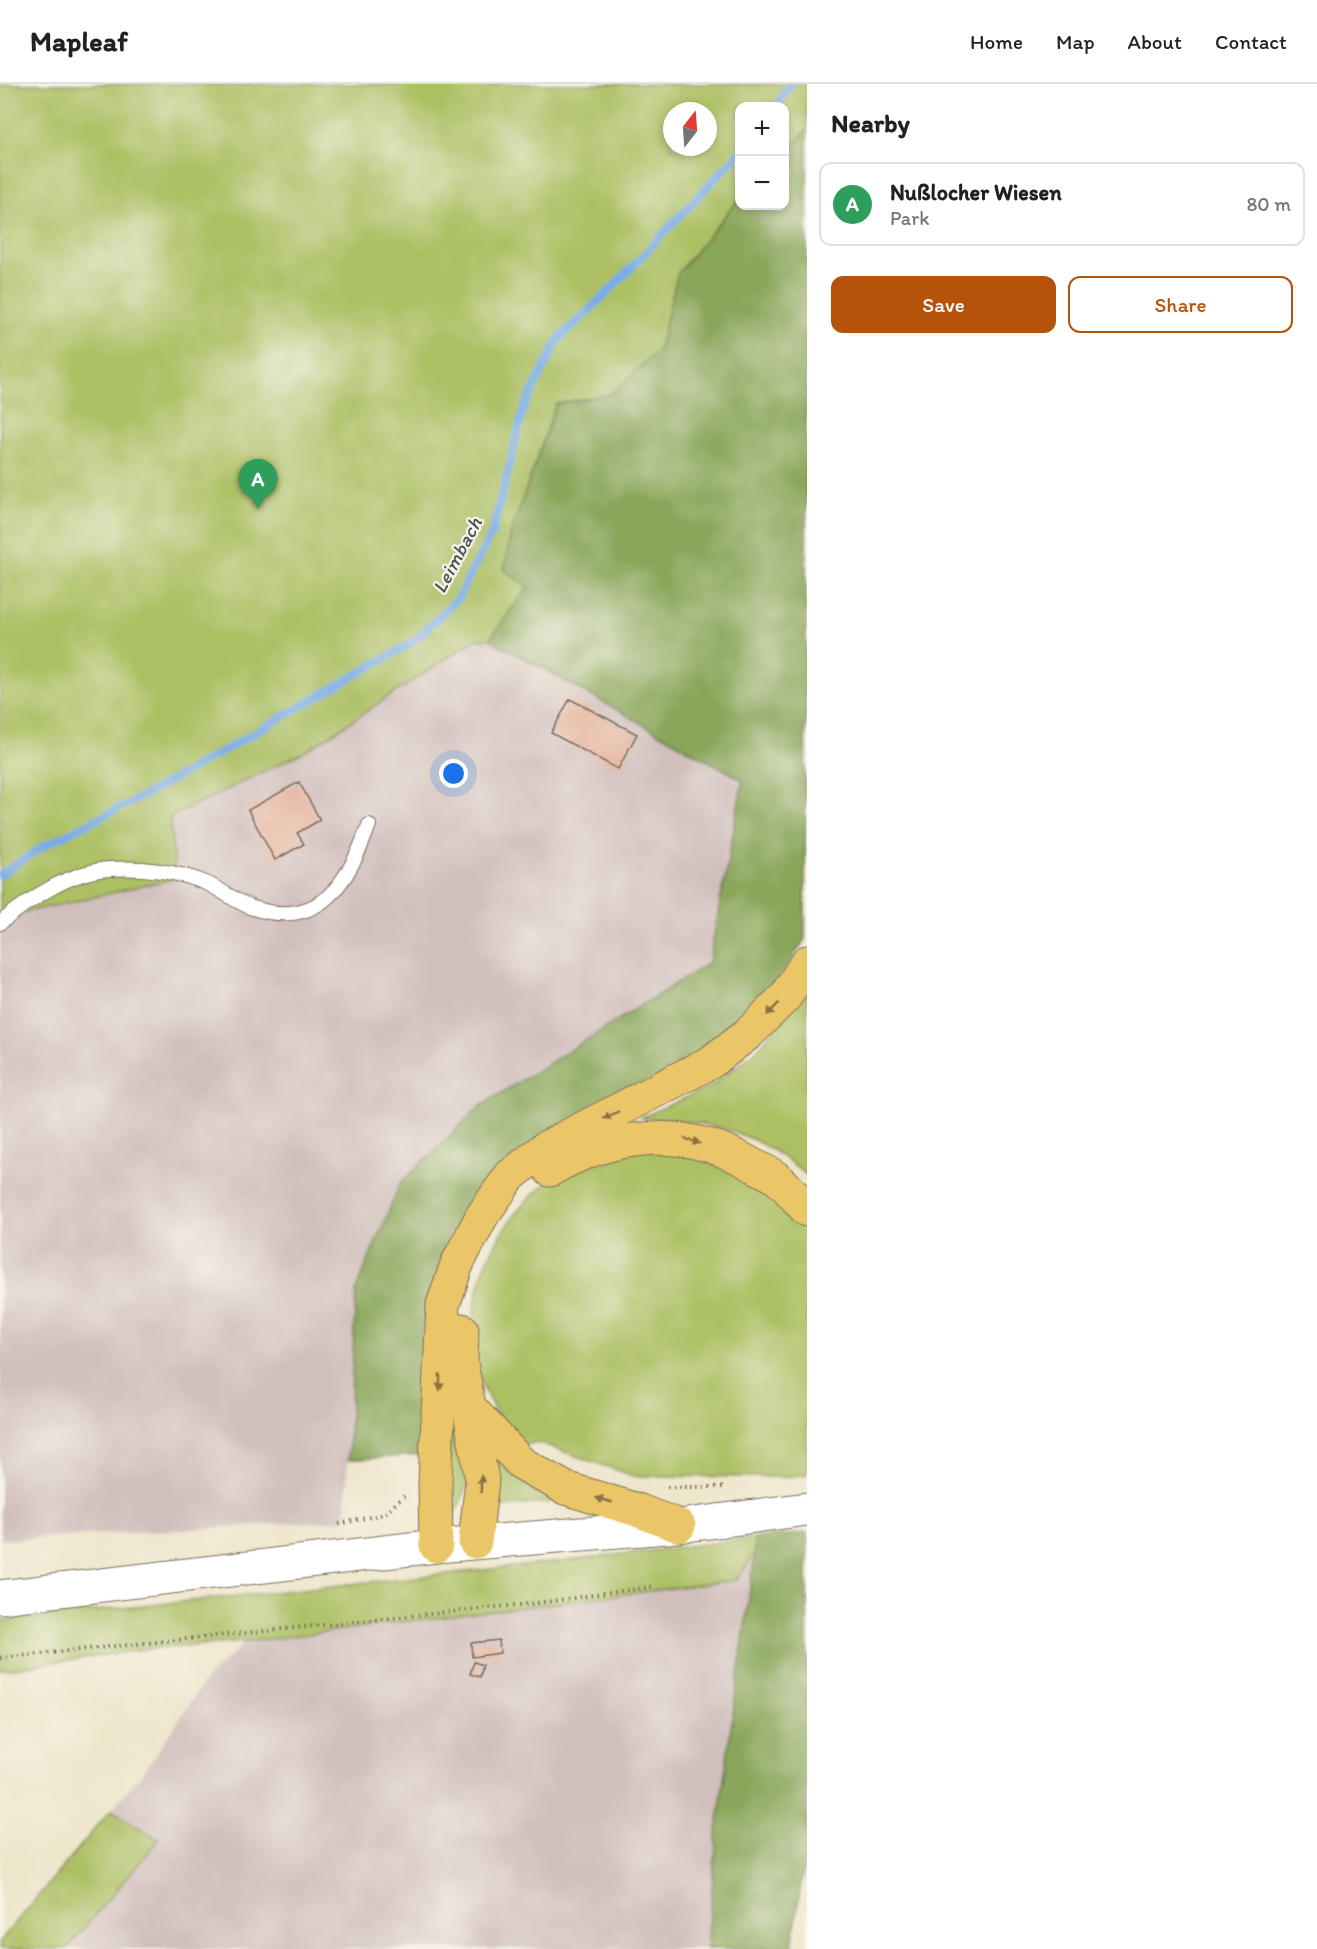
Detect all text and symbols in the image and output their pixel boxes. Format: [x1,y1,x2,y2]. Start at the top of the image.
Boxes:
text: Mapleaf [30,24,128,58]
text: Home [970,29,1023,54]
text: Map [1056,29,1095,54]
text: About [1128,29,1182,54]
text: Contact [1215,29,1287,54]
north arrow [663,102,717,156]
map controls [735,102,789,210]
button: + [735,102,789,156]
text: Nearby [831,107,910,139]
button: − [735,156,789,210]
text: Nußlocher Wiesen [890,179,1062,206]
text: A [846,192,859,216]
text: 80 m [1246,192,1291,216]
text: Park [890,206,929,230]
button: Save [831,276,1056,333]
button: Share [1068,276,1293,333]
pin: A [238,460,278,509]
water label: Leimbach [427,513,487,597]
your location [439,759,468,788]
one-way arrow [766,1001,780,1015]
one-way arrow [602,1110,620,1120]
one-way arrow [683,1137,701,1146]
one-way arrow [435,1373,445,1392]
one-way arrow [476,1474,486,1493]
one-way arrow [595,1495,613,1504]

